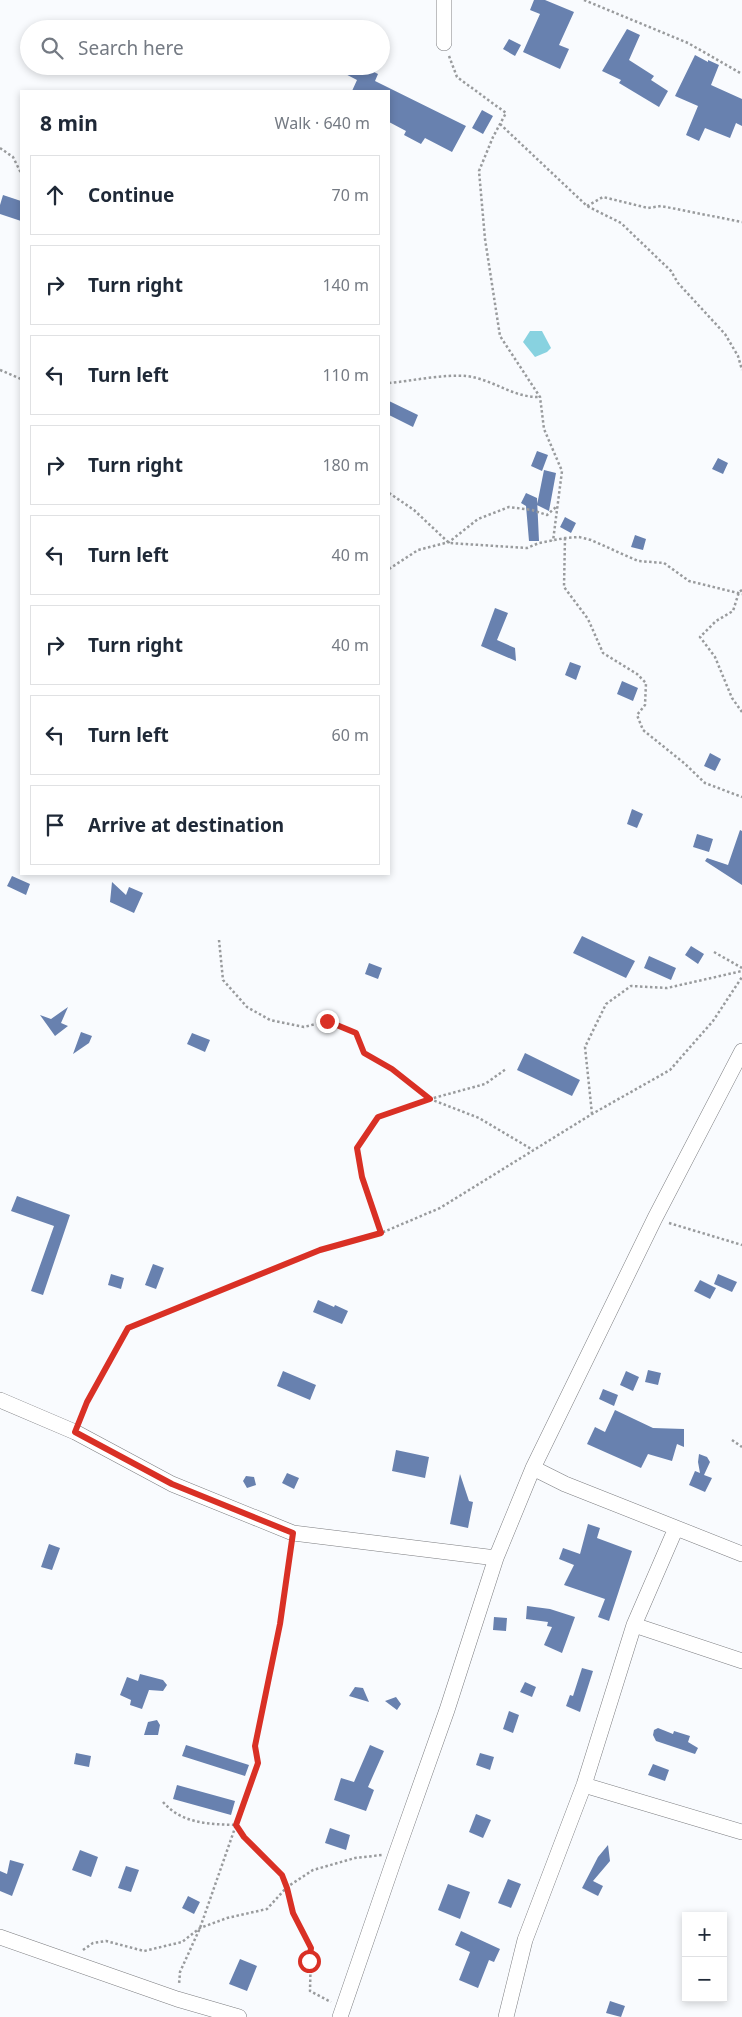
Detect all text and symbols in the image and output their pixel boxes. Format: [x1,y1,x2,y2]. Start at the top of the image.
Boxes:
search box [20,20,390,75]
icon: search [38,34,66,62]
text: Search here [78,35,184,61]
text: 8 min [40,109,98,137]
text: Walk · 640 m [275,112,370,134]
icon: ahead [41,181,69,209]
text: Continue [88,182,174,208]
text: 70 m [332,184,369,206]
icon: right [41,271,69,299]
text: Turn right [88,272,183,298]
text: 140 m [322,274,369,296]
icon: left [41,361,69,389]
text: Turn left [88,362,169,388]
text: 110 m [322,364,369,386]
icon: right [41,451,69,479]
text: Turn right [88,452,183,478]
text: 180 m [322,454,369,476]
icon: left [41,541,69,569]
text: Turn left [88,542,169,568]
text: 40 m [332,544,369,566]
icon: right [41,631,69,659]
text: Turn right [88,632,183,658]
text: 40 m [332,634,369,656]
icon: left [41,721,69,749]
text: Turn left [88,722,169,748]
text: 60 m [332,724,369,746]
icon: arrive [41,811,69,839]
text: Arrive at destination [88,812,284,838]
route end [316,1010,339,1033]
map controls [682,1912,727,2002]
button: + [682,1912,727,1957]
route start [298,1950,321,1973]
button: − [682,1957,727,2002]

